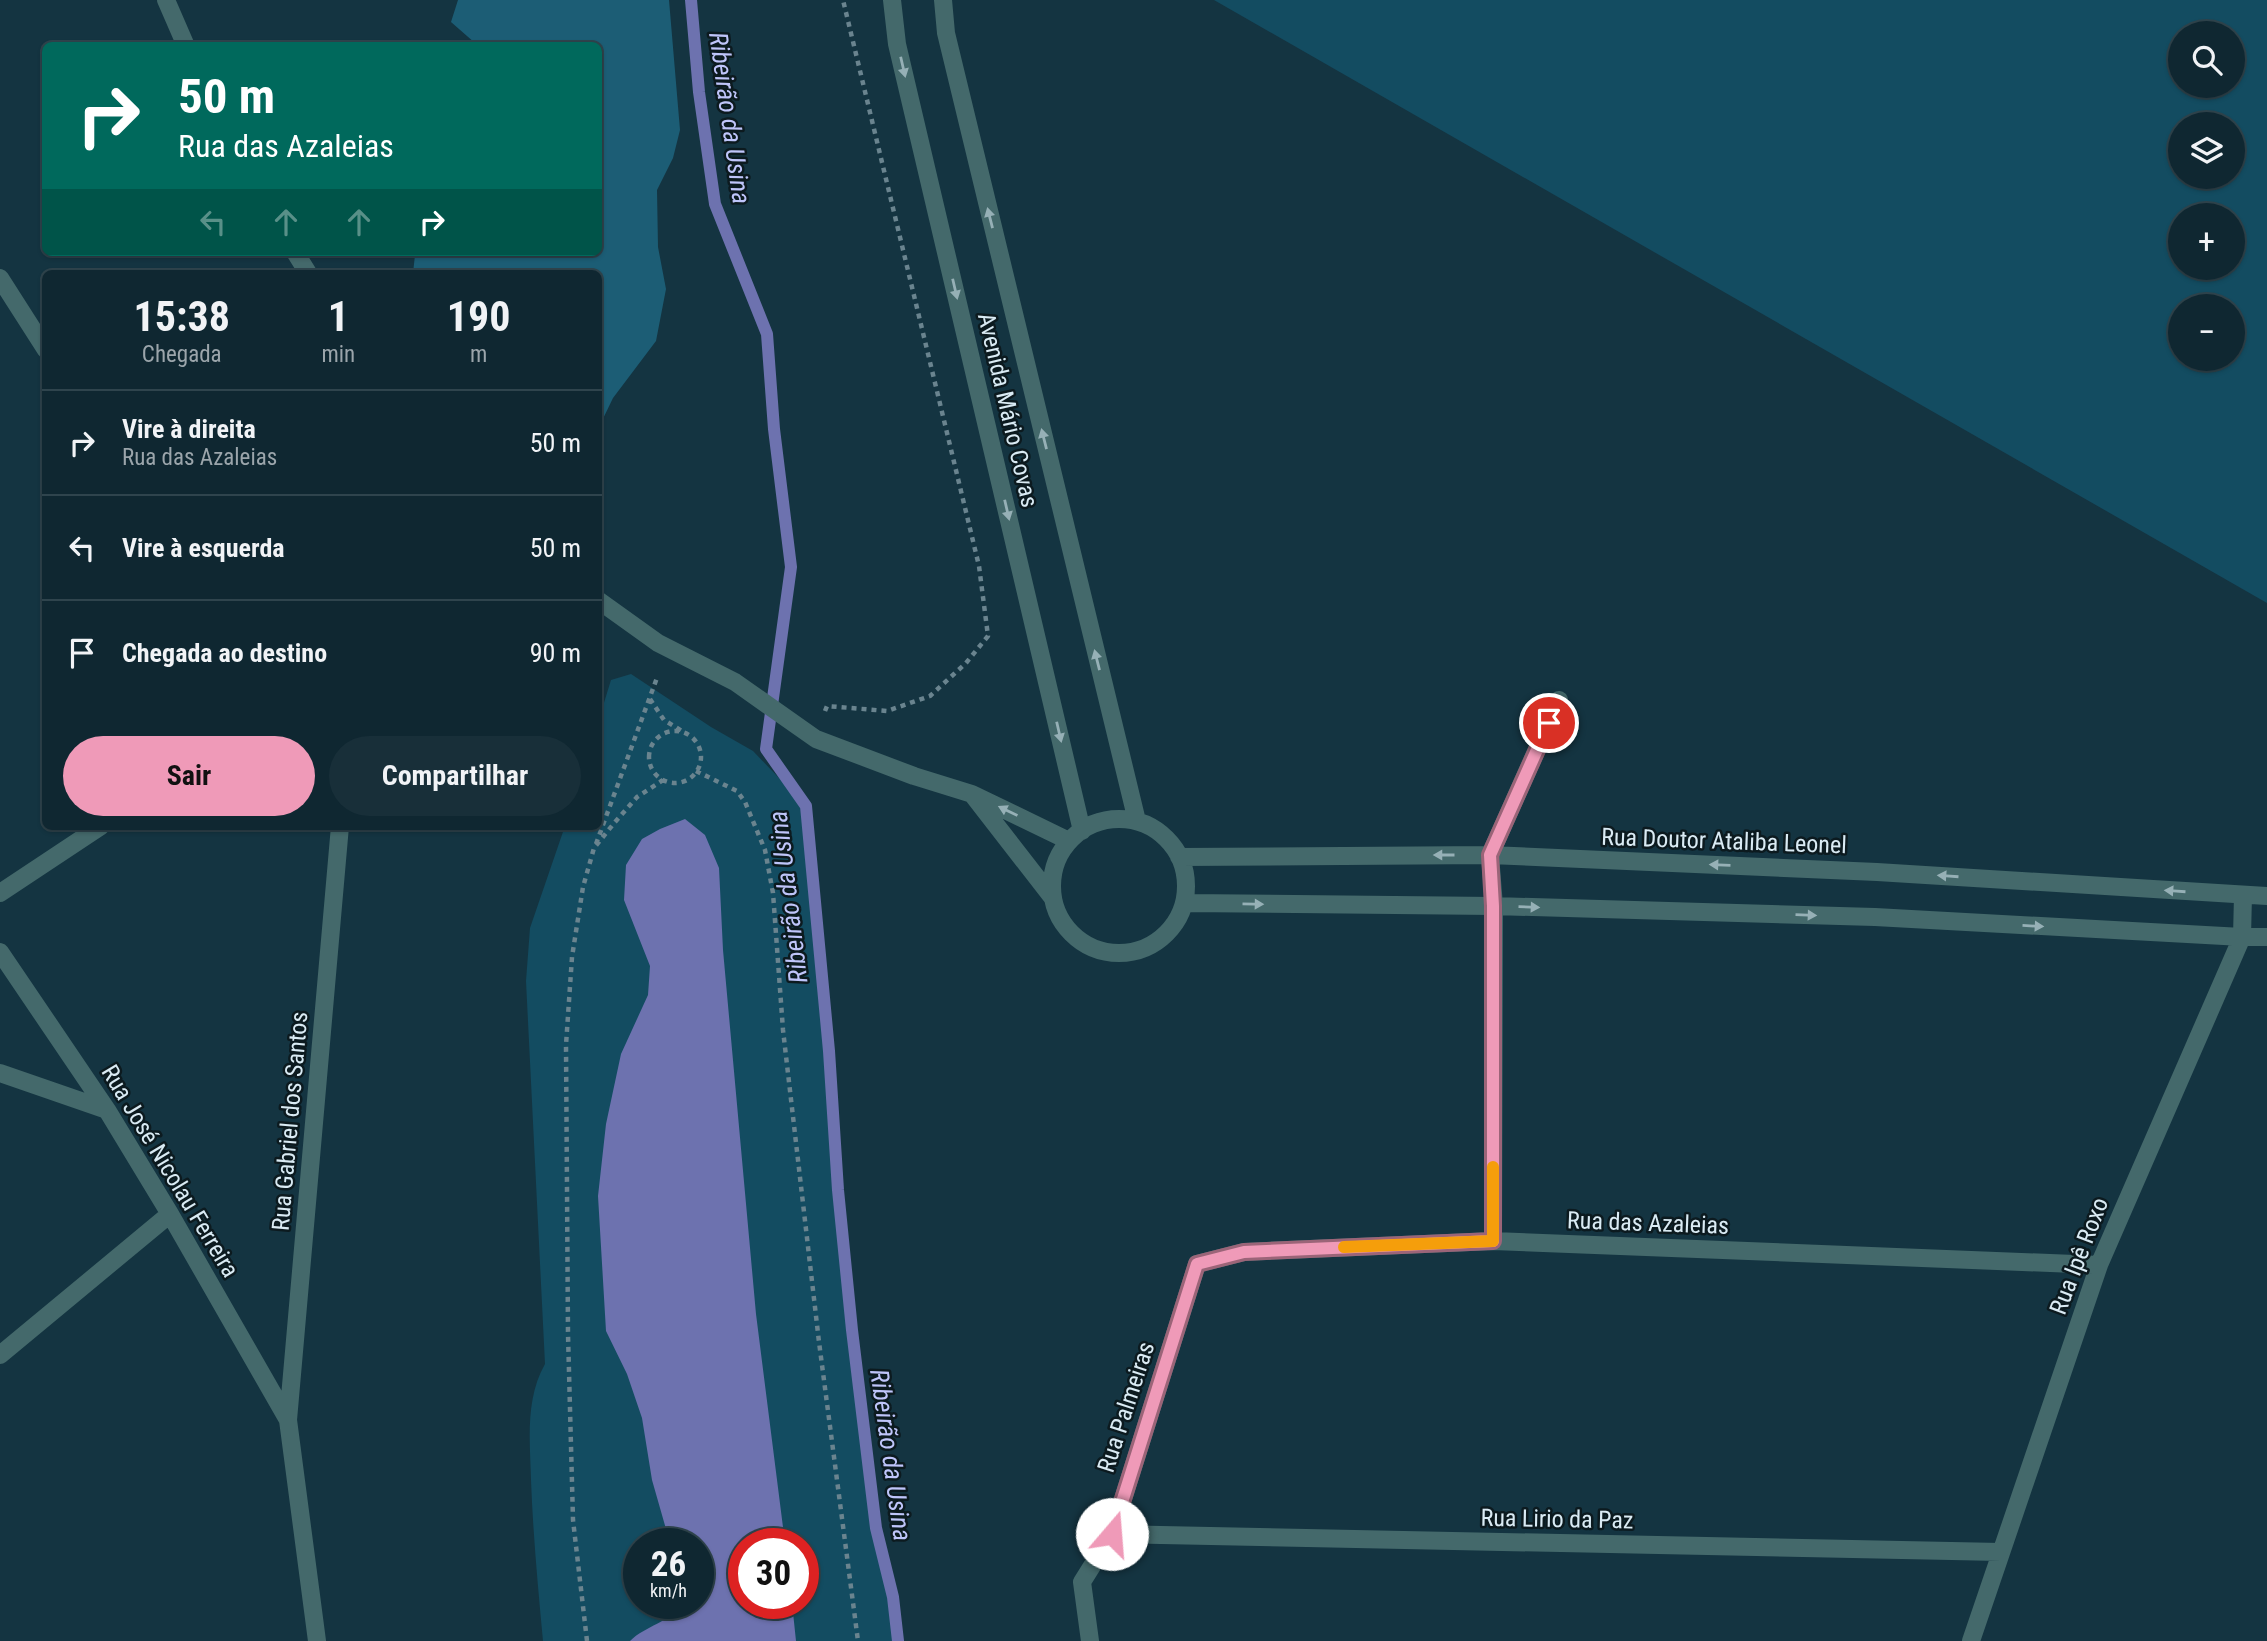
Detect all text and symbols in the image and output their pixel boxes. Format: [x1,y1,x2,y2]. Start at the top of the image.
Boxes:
map controls [2168,21,2245,371]
button: search [2168,21,2245,98]
water label: Ribeirão da Usina [703,30,757,206]
one-way arrow [898,56,909,78]
text: 50 m [178,68,275,125]
icon: right [63,70,154,161]
button: layers [2168,112,2245,189]
text: Rua das Azaleias [178,127,394,165]
icon: left [194,203,232,241]
icon: ahead [267,203,305,241]
icon: ahead [340,203,378,241]
icon: right [413,203,451,241]
button: + [2168,203,2245,280]
one-way arrow [985,207,996,229]
one-way arrow [950,278,961,300]
text: 15:38 [134,292,230,341]
text: 1 [328,292,349,341]
text: 190 [447,292,510,341]
button: − [2168,294,2245,371]
street label: Avenida Mário Covas [972,310,1044,510]
text: Chegada [142,341,222,368]
text: min [321,341,355,368]
text: m [470,341,487,368]
text: Vire à direita [122,414,256,444]
icon: right [63,424,101,462]
text: 50 m [530,428,581,458]
one-way arrow [1038,428,1049,450]
text: Rua das Azaleias [122,444,277,471]
one-way arrow [1002,499,1013,521]
icon: left [63,529,101,567]
text: Vire à esquerda [122,533,285,563]
text: 50 m [530,533,581,563]
icon: arrive [63,634,101,672]
text: Chegada ao destino [122,638,327,668]
text: 90 m [530,638,581,668]
one-way arrow [1092,649,1103,671]
pin [1519,693,1579,753]
icon: arrive [1530,704,1568,742]
one-way arrow [1054,721,1065,743]
button: Sair [63,736,315,816]
button: Compartilhar [329,736,581,816]
one-way arrow [998,806,1018,817]
water label: Ribeirão da Usina [763,809,813,985]
street label: Rua Doutor Ataliba Leonel [1601,823,1847,859]
one-way arrow [1433,849,1455,861]
one-way arrow [1709,859,1731,870]
one-way arrow [1936,870,1958,881]
one-way arrow [2163,885,2185,896]
one-way arrow [1242,898,1264,909]
one-way arrow [1518,902,1540,913]
one-way arrow [1795,909,1817,920]
one-way arrow [2022,920,2044,931]
street label: Rua Gabriel dos Santos [266,1010,314,1232]
street label: Rua José Nicolau Ferreira [96,1060,244,1282]
street label: Rua Ipê Roxo [2044,1194,2114,1318]
street label: Rua das Azaleias [1567,1206,1729,1240]
street label: Rua Palmeiras [1092,1338,1160,1476]
water label: Ribeirão da Usina [864,1367,918,1543]
position arrow [1075,1497,1149,1571]
street label: Rua Lirio da Paz [1480,1504,1634,1534]
speed limit sign: 30 [728,1528,819,1619]
text: 26 [651,1544,686,1585]
text: km/h [650,1580,687,1601]

